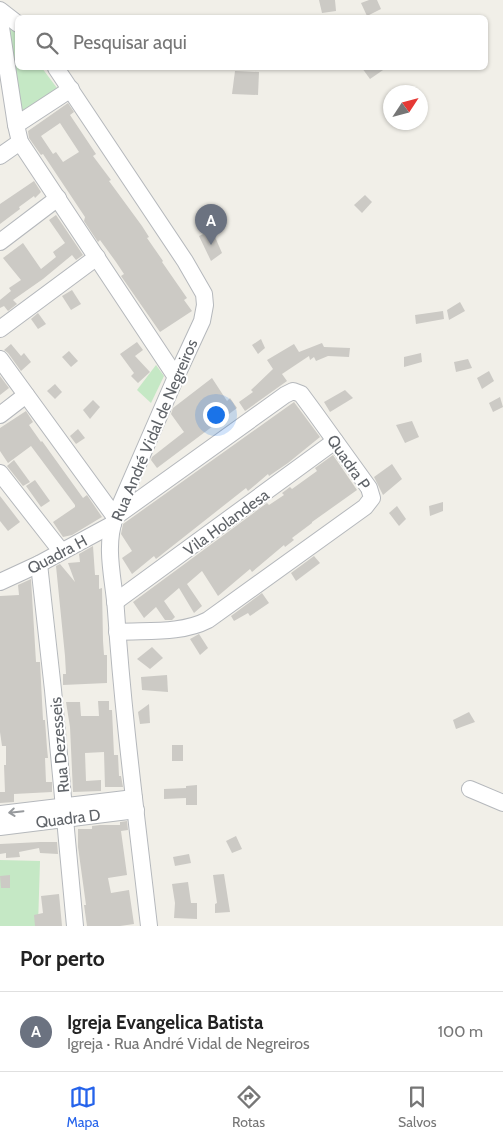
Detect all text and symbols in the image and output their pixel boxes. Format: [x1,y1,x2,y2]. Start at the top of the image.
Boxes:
search box [15,15,488,70]
icon: search [33,29,61,57]
text: Pesquisar aqui [73,31,187,54]
north arrow [383,85,428,130]
pin: A [195,204,227,245]
street label: Rua André Vidal de Negreiros [107,336,202,524]
your location [203,402,229,428]
street label: Quadra P [323,431,374,493]
street label: Vila Holandesa [180,485,273,560]
street label: Quadra H [24,531,90,578]
street label: Rua Dezesseis [46,696,73,794]
street label: Quadra D [35,805,101,832]
one-way arrow [9,807,25,817]
text: Por perto [20,946,105,971]
text: Igreja Evangelica Batista [67,1011,263,1034]
text: A [31,1022,41,1041]
text: 100 m [438,1022,483,1041]
text: Igreja · Rua André Vidal de Negreiros [67,1034,310,1053]
tab: Mapa [67,1083,99,1131]
tab: Rotas [232,1083,265,1131]
tab: Salvos [398,1083,436,1131]

